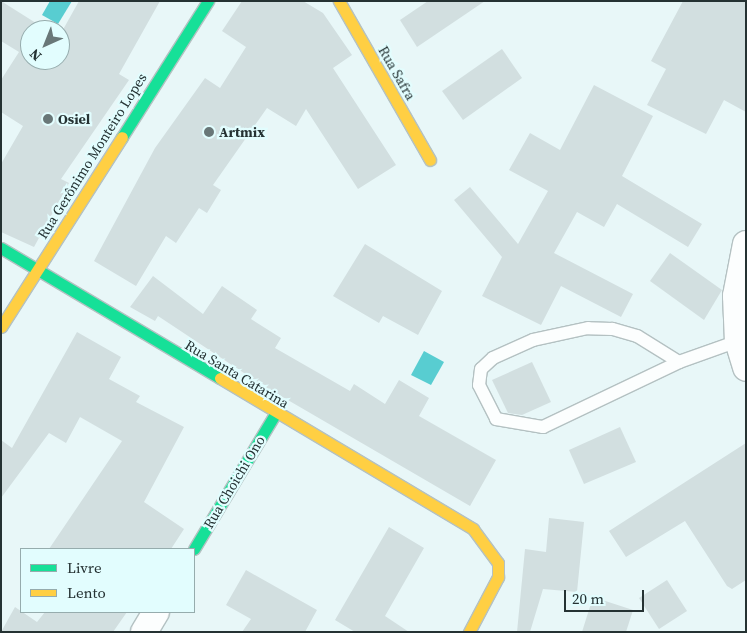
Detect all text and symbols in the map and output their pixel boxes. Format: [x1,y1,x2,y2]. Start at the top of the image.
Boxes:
north arrow [20,20,70,70]
street label: Rua Safra [375,43,419,103]
text: N [25,44,46,66]
street label: Rua Gerônimo Monteiro Lopes [34,70,150,242]
place label: Osiel [58,111,90,127]
marker: Osiel [42,113,54,125]
place label: Artmix [219,124,265,140]
marker: Artmix [203,126,215,138]
street label: Rua Santa Catarina [182,336,292,412]
street label: Rua Choichi Ono [200,433,268,531]
legend [20,548,195,613]
text: Livre [67,557,102,578]
scale bar [567,580,647,612]
text: Lento [67,582,106,603]
text: 20 m [572,588,604,609]

